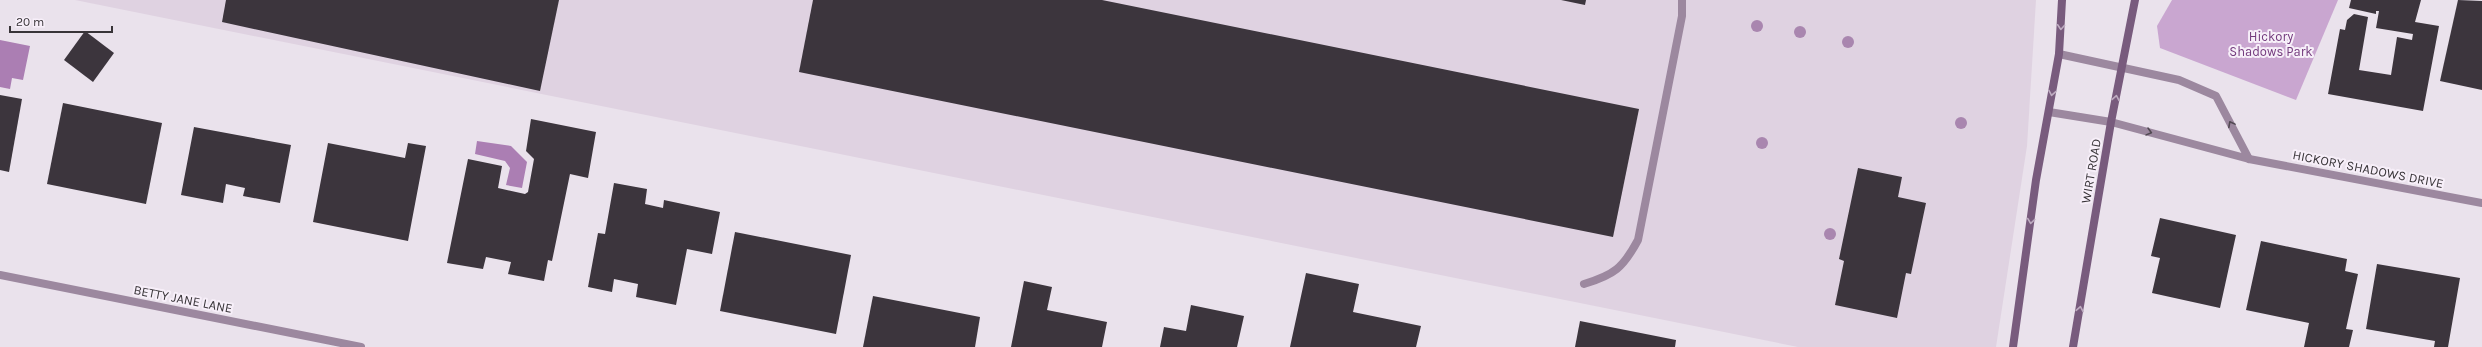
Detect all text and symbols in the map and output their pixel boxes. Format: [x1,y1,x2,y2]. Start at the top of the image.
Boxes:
scale bar [10,8,112,34]
text: 20 m [16,15,44,29]
one-way arrow [2056,24,2065,30]
park label: Hickory Shadows Park [2229,29,2313,59]
one-way arrow [2048,89,2057,96]
one-way arrow [2111,94,2119,101]
one-way arrow [2229,121,2236,129]
one-way arrow [2145,127,2152,136]
street label: WIRT ROAD [2078,138,2104,204]
street label: HICKORY SHADOWS DRIVE [2291,147,2445,191]
one-way arrow [2027,218,2036,224]
street label: BETTY JANE LANE [132,282,234,316]
one-way arrow [2075,305,2083,312]

